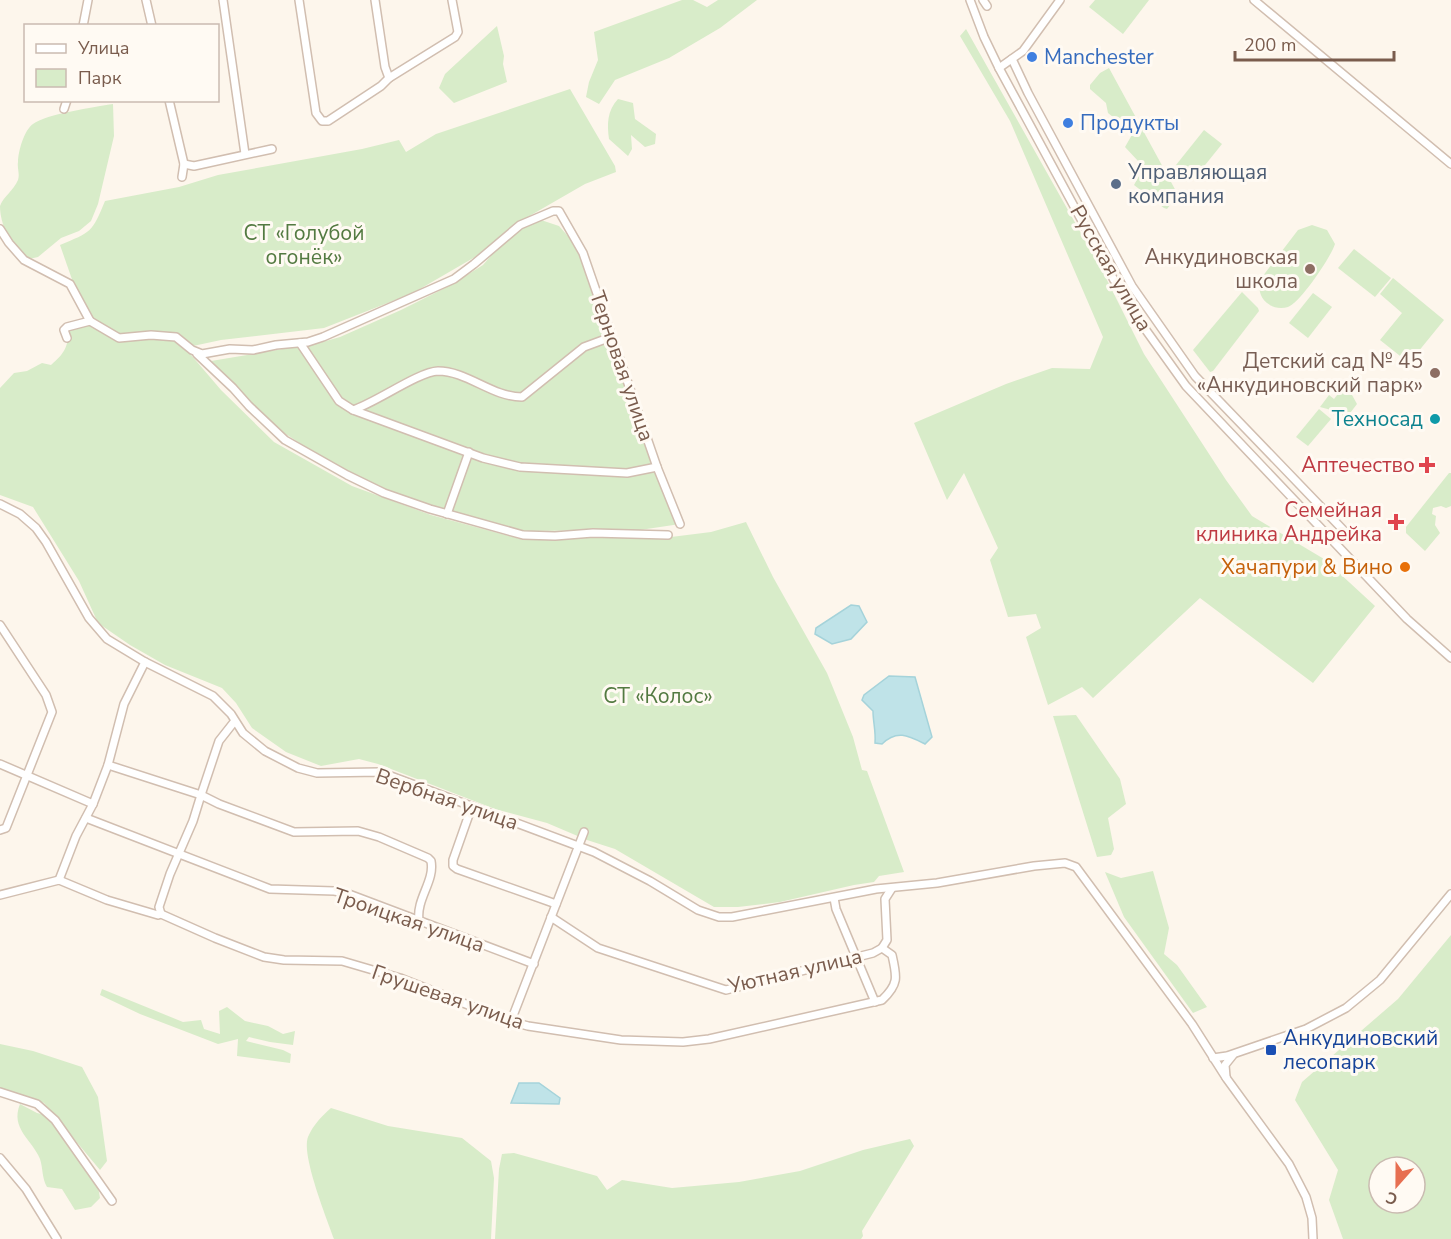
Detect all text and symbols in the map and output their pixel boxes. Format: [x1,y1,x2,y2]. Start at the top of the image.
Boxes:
legend [24,24,219,102]
scale bar [1235,24,1394,62]
text: 200 m [1244,33,1296,57]
text: Улица [77,36,129,60]
place label: Manchester [1044,43,1154,71]
marker: Manchester [1025,50,1039,64]
text: Парк [78,66,122,90]
place label: Продукты [1080,109,1179,137]
marker: Продукты [1061,116,1075,130]
place label: Управляющая компания [1127,158,1267,210]
marker: Управляющая компания [1109,177,1123,191]
street label: Русская улица [1063,200,1159,336]
park label: СТ «Голубой огонёк» [244,219,364,271]
place label: Анкудиновская школа [1145,243,1298,295]
marker: Анкудиновская школа [1303,262,1317,276]
street label: Терновая улица [583,287,661,445]
place label: Детский сад № 45 «Анкудиновский парк» [1197,347,1423,399]
marker: Детский сад № 45 «Анкудиновский парк» [1428,366,1442,380]
place label: Техносад [1332,405,1423,433]
marker: Техносад [1428,412,1442,426]
place label: Аптечество [1301,451,1415,479]
marker: Аптечество [1420,458,1434,472]
place label: Семейная клиника Андрейка [1196,496,1382,548]
marker: Семейная клиника Андрейка [1387,513,1405,531]
place label: Хачапури & Вино [1221,553,1393,581]
marker: Хачапури & Вино [1398,560,1412,574]
park label: СТ «Колос» [603,682,713,710]
street label: Вербная улица [372,762,522,836]
street label: Троицкая улица [330,881,488,959]
street label: Уютная улица [724,942,865,1000]
street label: Грушевая улица [368,958,528,1036]
place label: Анкудиновский лесопарк [1283,1024,1438,1076]
marker: Анкудиновский лесопарк [1264,1043,1278,1057]
north arrow [1367,1155,1427,1215]
text: С [1383,1186,1401,1210]

